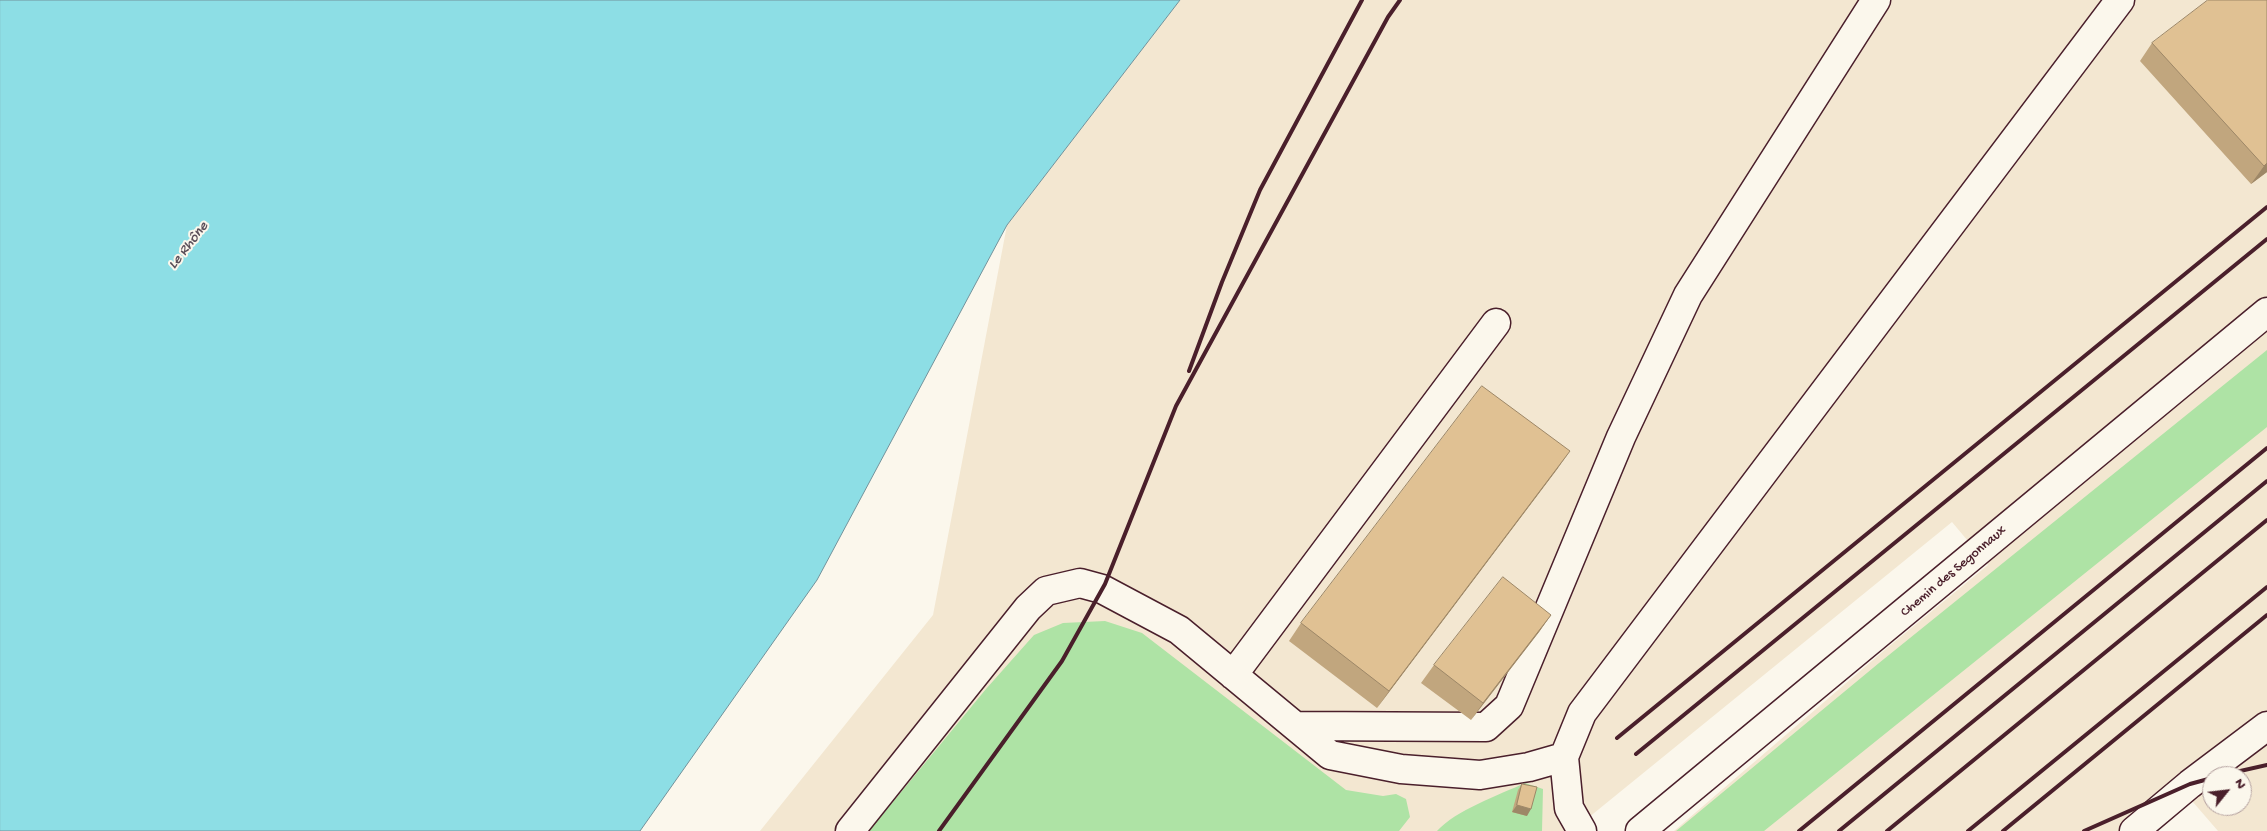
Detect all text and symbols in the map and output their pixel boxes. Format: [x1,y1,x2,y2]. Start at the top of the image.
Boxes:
water label: Le Rhône [165,219,213,273]
street label: Chemin des Segonnaux [1898,523,2010,621]
north arrow [2202,766,2252,816]
text: N [2230,776,2249,792]

